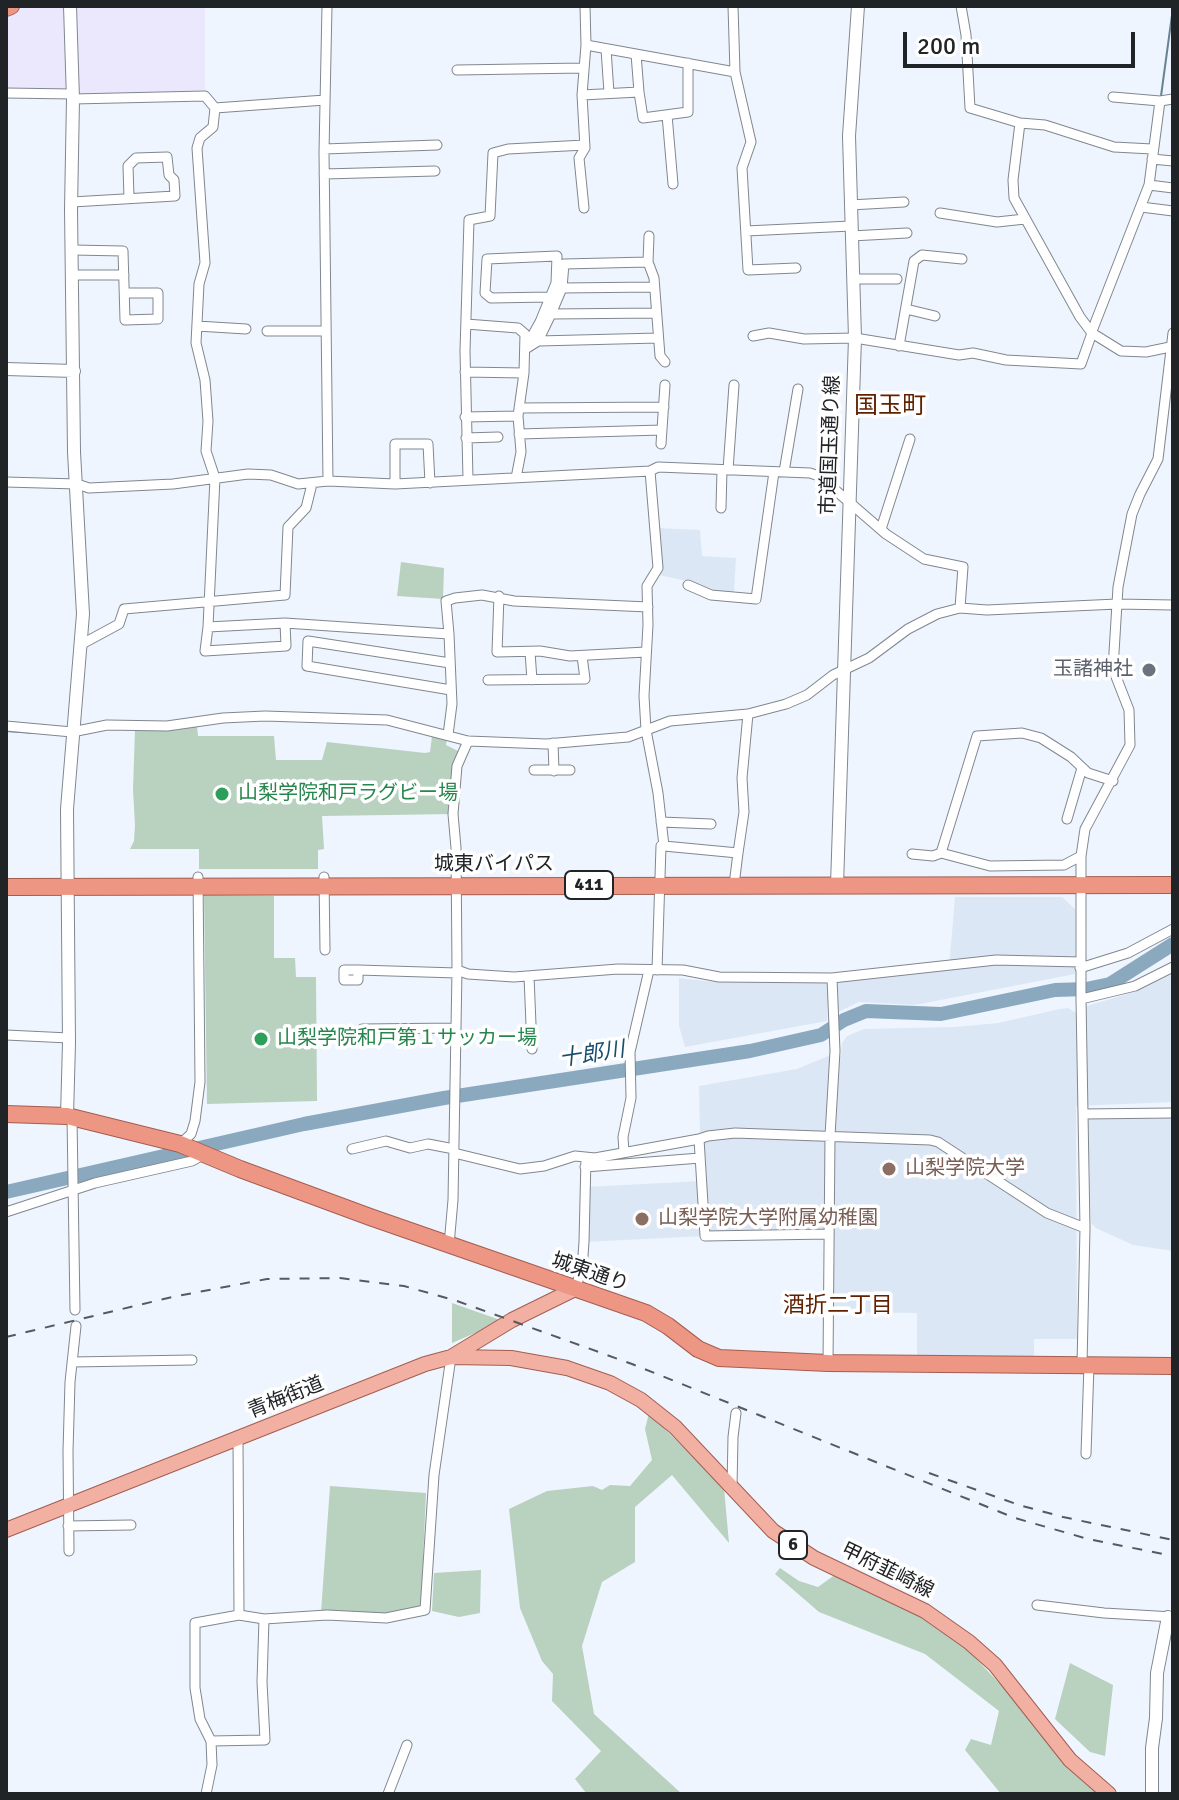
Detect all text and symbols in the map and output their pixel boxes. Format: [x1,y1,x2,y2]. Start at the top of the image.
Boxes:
scale bar [907,16,1139,66]
text: 200 m [917,31,980,61]
street label: 市道国玉通り線 [817,375,845,515]
district label: 国玉町 [854,393,926,421]
place label: 玉諸神社 [1053,658,1133,682]
marker: 玉諸神社 [1140,661,1158,679]
place label: 山梨学院和戸ラグビー場 [238,782,458,806]
marker: 山梨学院和戸ラグビー場 [213,785,231,803]
street label: 城東バイパス [434,853,554,877]
road number: 411 [565,871,613,899]
place label: 山梨学院和戸第１サッカー場 [277,1027,537,1051]
marker: 山梨学院和戸第１サッカー場 [252,1030,270,1048]
water label: 十郎川 [557,1037,627,1073]
place label: 山梨学院大学 [905,1157,1025,1181]
marker: 山梨学院大学 [880,1160,898,1178]
place label: 山梨学院大学附属幼稚園 [658,1207,878,1231]
marker: 山梨学院大学附属幼稚園 [633,1210,651,1228]
street label: 城東通り [548,1249,632,1297]
district label: 酒折二丁目 [783,1293,893,1319]
street label: 青梅街道 [244,1372,328,1424]
road number: 6 [779,1531,807,1559]
street label: 甲府韮崎線 [837,1538,937,1604]

